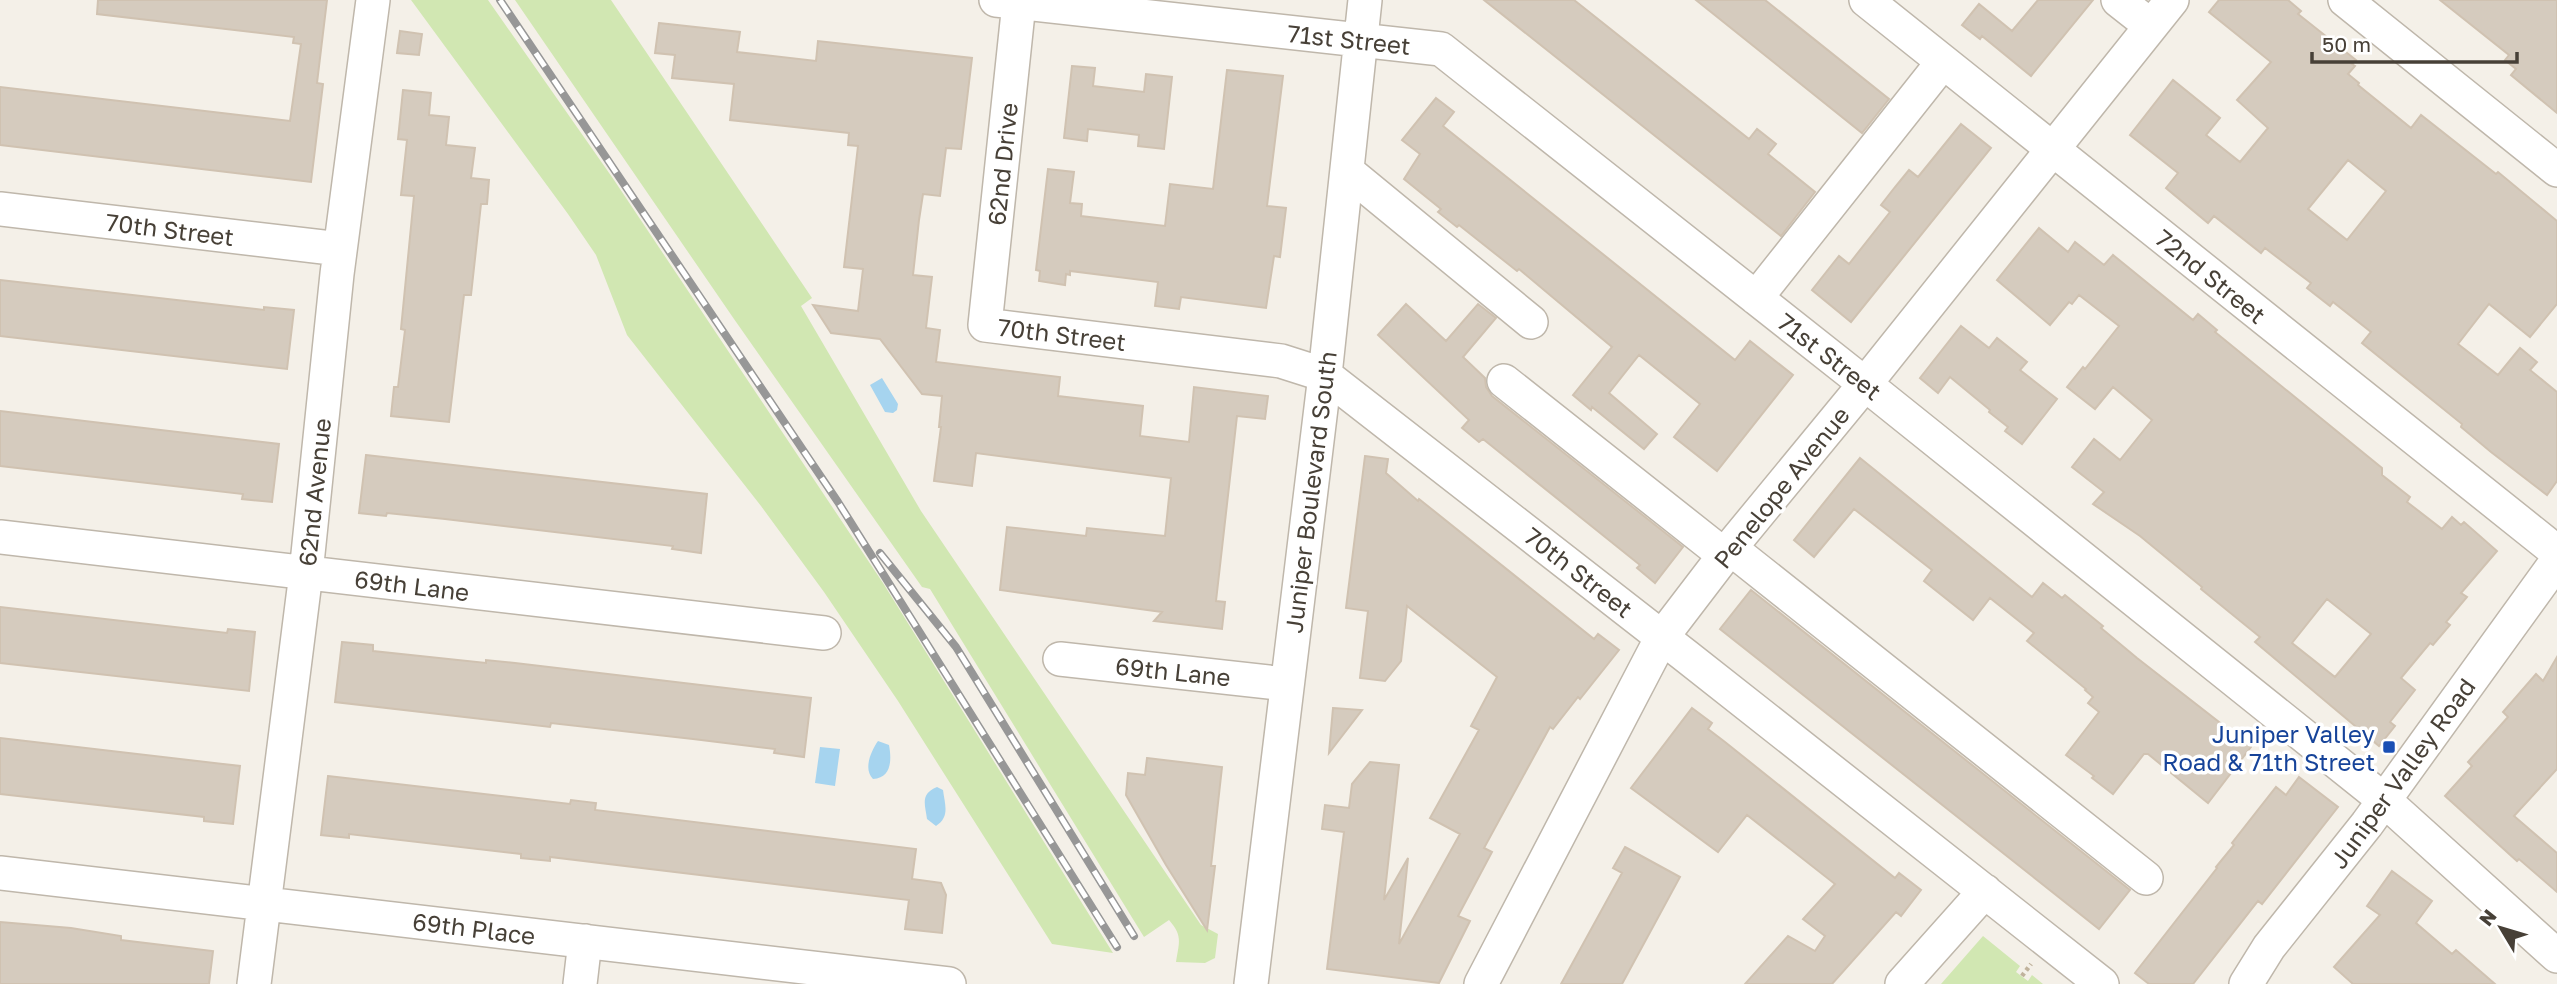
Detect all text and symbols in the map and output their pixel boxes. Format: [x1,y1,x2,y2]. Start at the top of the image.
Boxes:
street label: 71st Street [1286,18,1412,60]
scale bar [2312,21,2517,65]
text: 50 m [2322,31,2371,57]
street label: 62nd Drive [981,101,1023,227]
street label: 70th Street [104,207,236,251]
street label: 72nd Street [2150,223,2272,329]
street label: 71st Street [1772,306,1888,406]
street label: 70th Street [996,312,1128,356]
street label: Juniper Boulevard South [1278,349,1342,635]
street label: Penelope Avenue [1707,400,1855,574]
street label: 62nd Avenue [292,417,336,567]
street label: 70th Street [1519,521,1639,623]
street label: 69th Lane [353,564,471,606]
street label: 69th Lane [1114,651,1232,691]
street label: Juniper Valley Road [2323,672,2481,874]
place label: Juniper Valley Road & 71th Street [2162,719,2375,776]
marker: Juniper Valley Road & 71th Street [2381,739,2397,755]
north arrow [2466,893,2536,963]
text: N [2474,904,2501,930]
street label: 69th Place [411,906,537,950]

